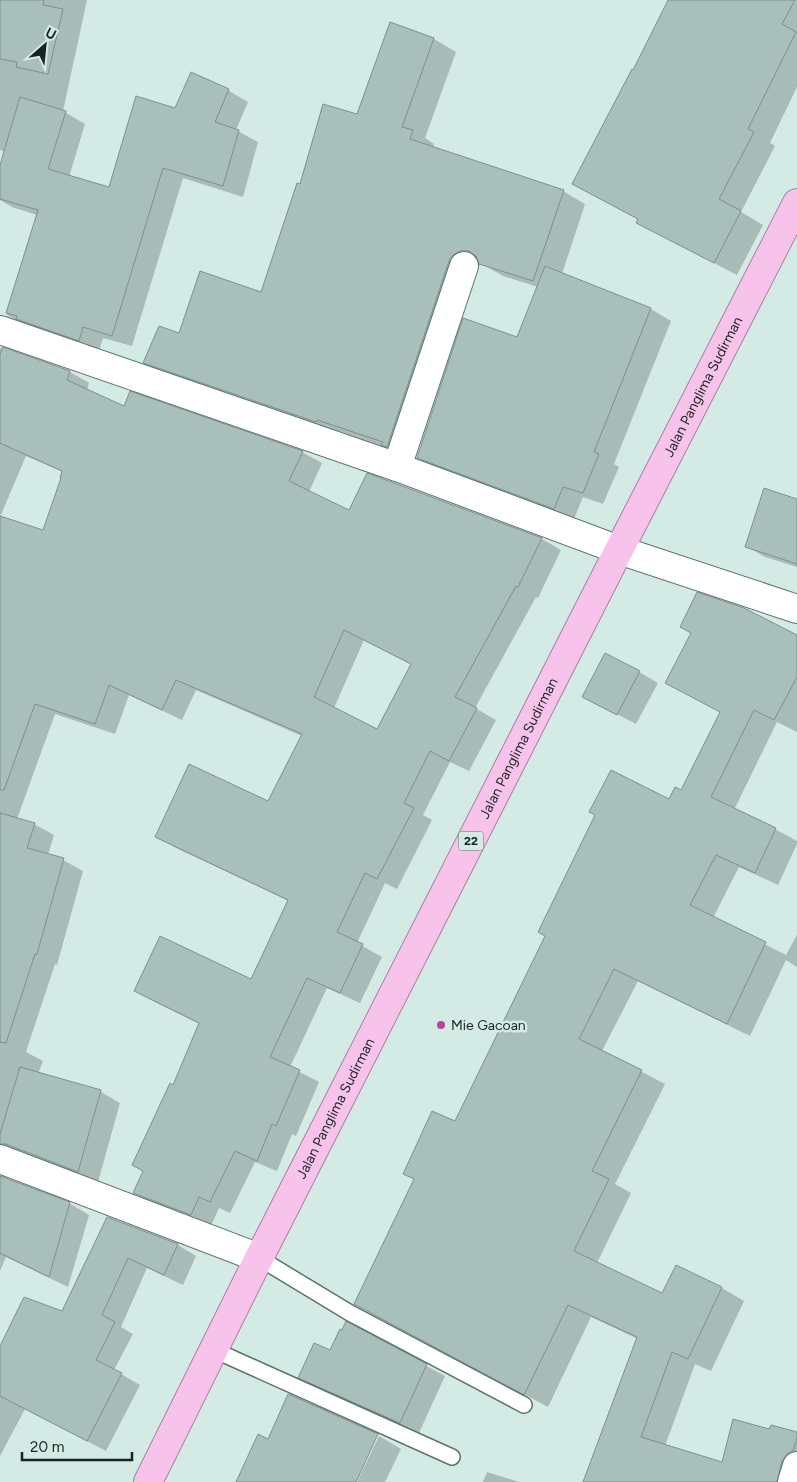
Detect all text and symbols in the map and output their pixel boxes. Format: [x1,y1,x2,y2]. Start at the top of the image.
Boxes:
north arrow [20,20,70,70]
text: U [42,24,59,44]
street label: Jalan Panglima Sudirman [660,314,746,460]
street label: Jalan Panglima Sudirman [476,675,562,821]
road number: 22 [458,831,484,850]
place label: Mie Gacoan [451,1017,526,1034]
marker: Mie Gacoan [435,1019,447,1031]
street label: Jalan Panglima Sudirman [293,1035,378,1182]
scale bar [22,1430,132,1462]
text: 20 m [30,1438,64,1456]

